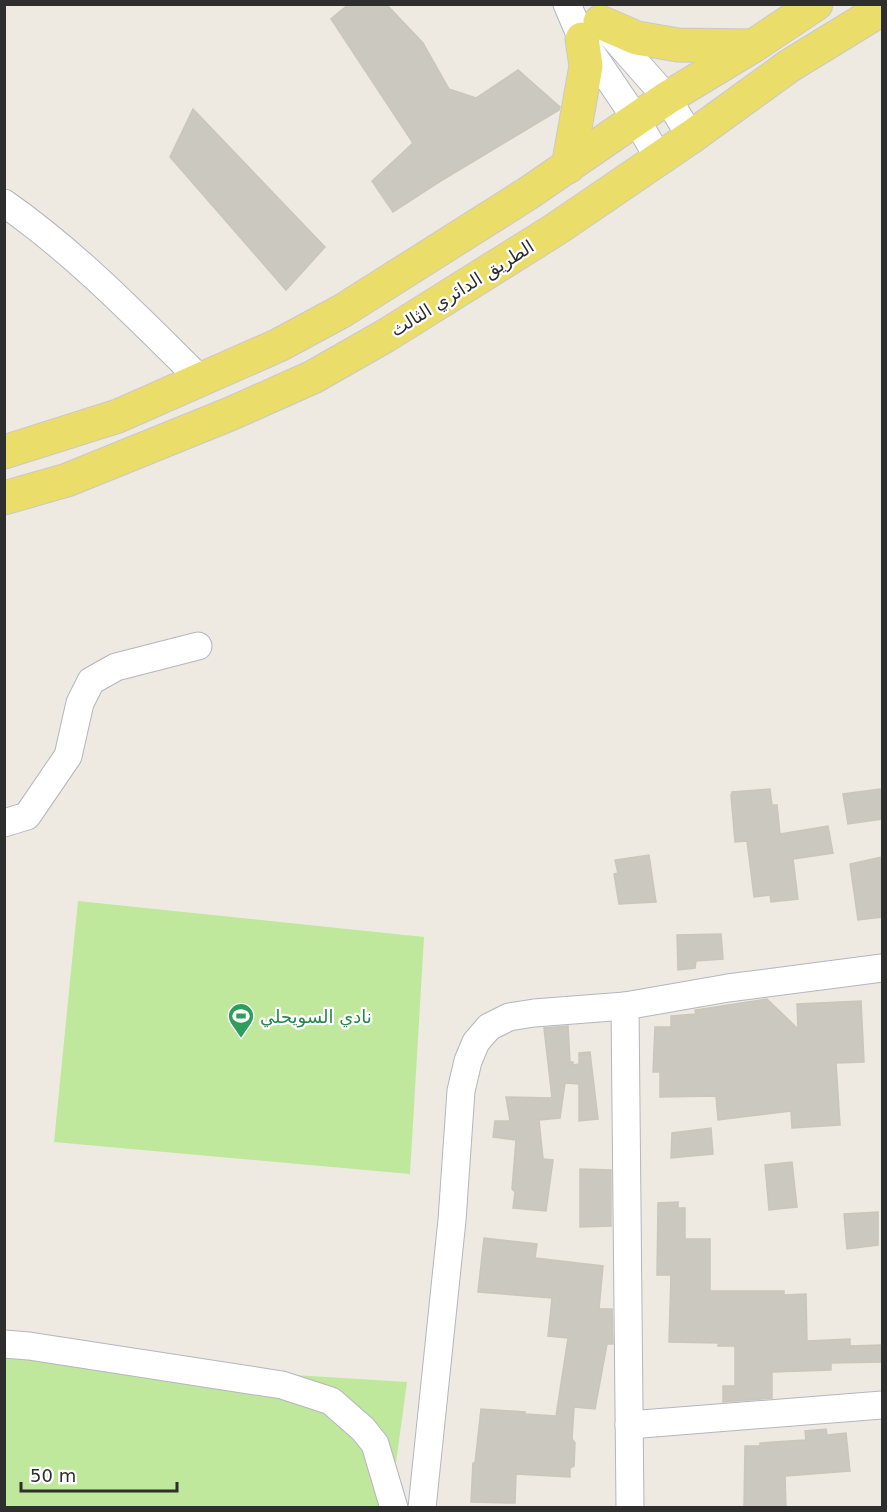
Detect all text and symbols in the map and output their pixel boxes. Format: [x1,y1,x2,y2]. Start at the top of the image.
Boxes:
street label: الطريق الدائري الثالث [386,235,538,342]
sports icon: نادي السويحلي [226,1001,256,1039]
place label: نادي السويحلي [260,1006,372,1028]
scale bar [21,1455,177,1493]
text: 50 m [30,1465,76,1486]

